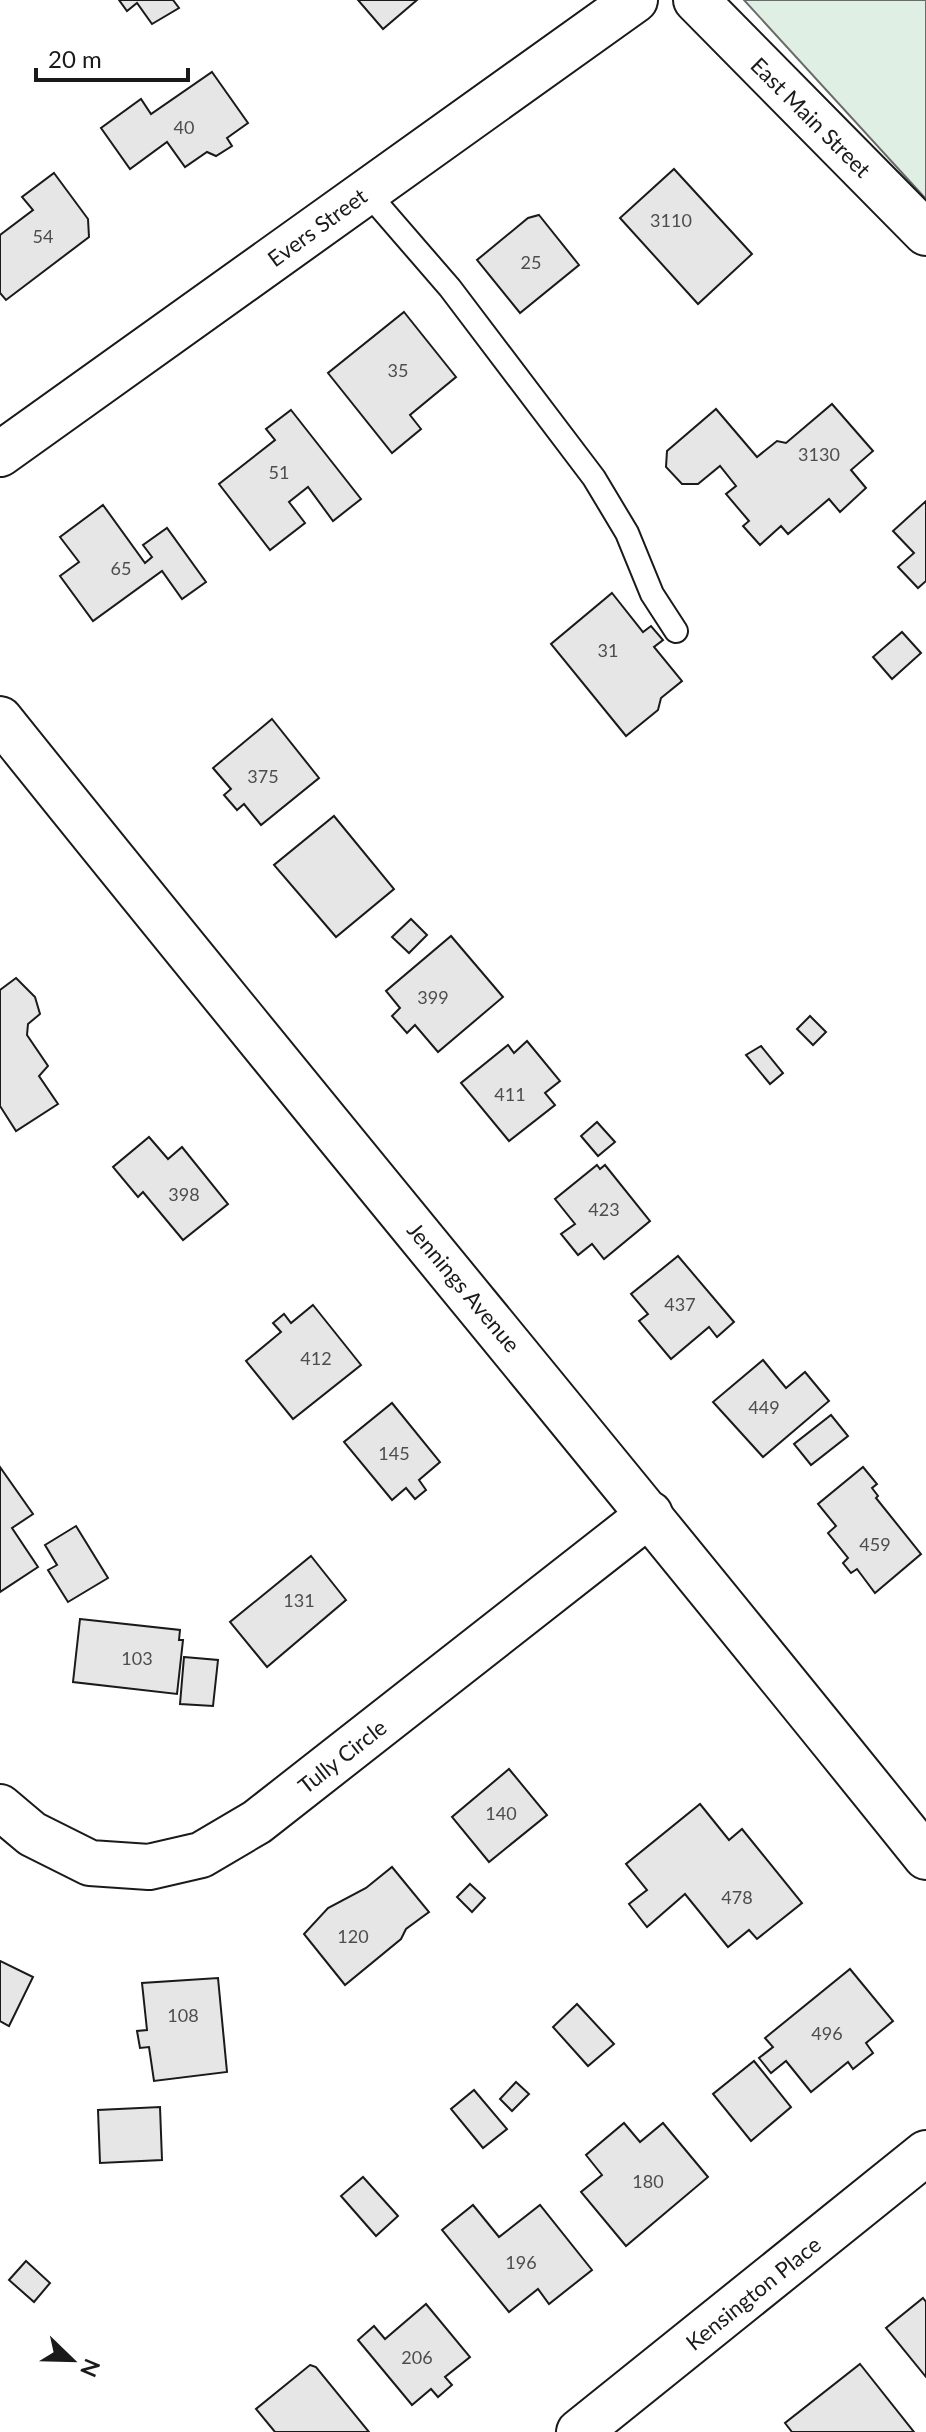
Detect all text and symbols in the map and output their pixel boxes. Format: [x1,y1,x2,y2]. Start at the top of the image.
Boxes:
scale bar [36,32,188,82]
text: 20 m [48,44,102,73]
street label: East Main Street [745,51,877,183]
house number: 40 [174,116,194,138]
street label: Evers Street [262,182,372,272]
house number: 3110 [650,209,692,231]
house number: 54 [33,225,53,247]
house number: 25 [521,251,541,273]
house number: 35 [388,359,408,381]
house number: 3130 [798,443,840,465]
house number: 51 [269,461,289,483]
house number: 65 [111,557,131,579]
house number: 31 [598,639,618,661]
house number: 375 [247,765,279,787]
house number: 399 [417,986,449,1008]
house number: 411 [494,1083,526,1105]
house number: 398 [168,1183,200,1205]
house number: 423 [588,1198,620,1220]
street label: Jennings Avenue [402,1217,526,1357]
house number: 437 [664,1293,696,1315]
house number: 412 [300,1347,332,1369]
house number: 449 [748,1396,780,1418]
house number: 145 [378,1442,410,1464]
house number: 459 [859,1533,891,1555]
house number: 131 [283,1589,315,1611]
house number: 103 [121,1647,153,1669]
street label: Tully Circle [292,1713,392,1799]
house number: 140 [485,1802,517,1824]
house number: 478 [721,1886,753,1908]
house number: 120 [337,1925,369,1947]
house number: 108 [167,2004,199,2026]
house number: 496 [811,2022,843,2044]
house number: 180 [632,2170,664,2192]
street label: Kensington Place [680,2230,826,2356]
house number: 196 [505,2251,537,2273]
north arrow [32,2320,112,2400]
house number: 206 [401,2346,433,2368]
text: N [75,2355,107,2381]

